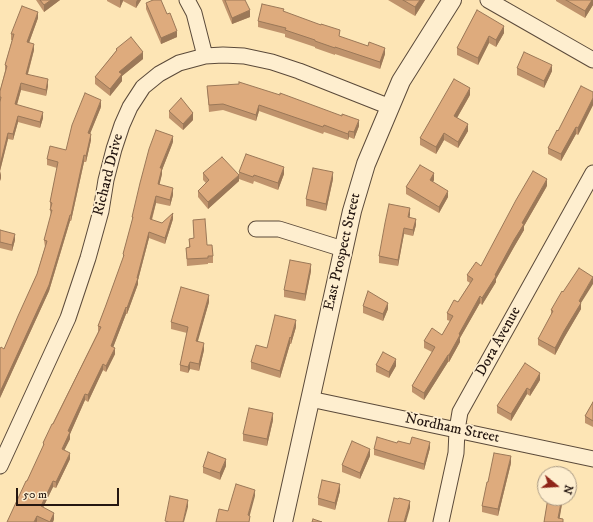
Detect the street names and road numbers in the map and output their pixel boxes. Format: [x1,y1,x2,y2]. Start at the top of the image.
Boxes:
street label: Richard Drive [90,132,128,218]
street label: East Prospect Street [321,191,365,313]
street label: Dora Avenue [473,304,525,380]
street label: Nordham Street [403,410,501,448]

